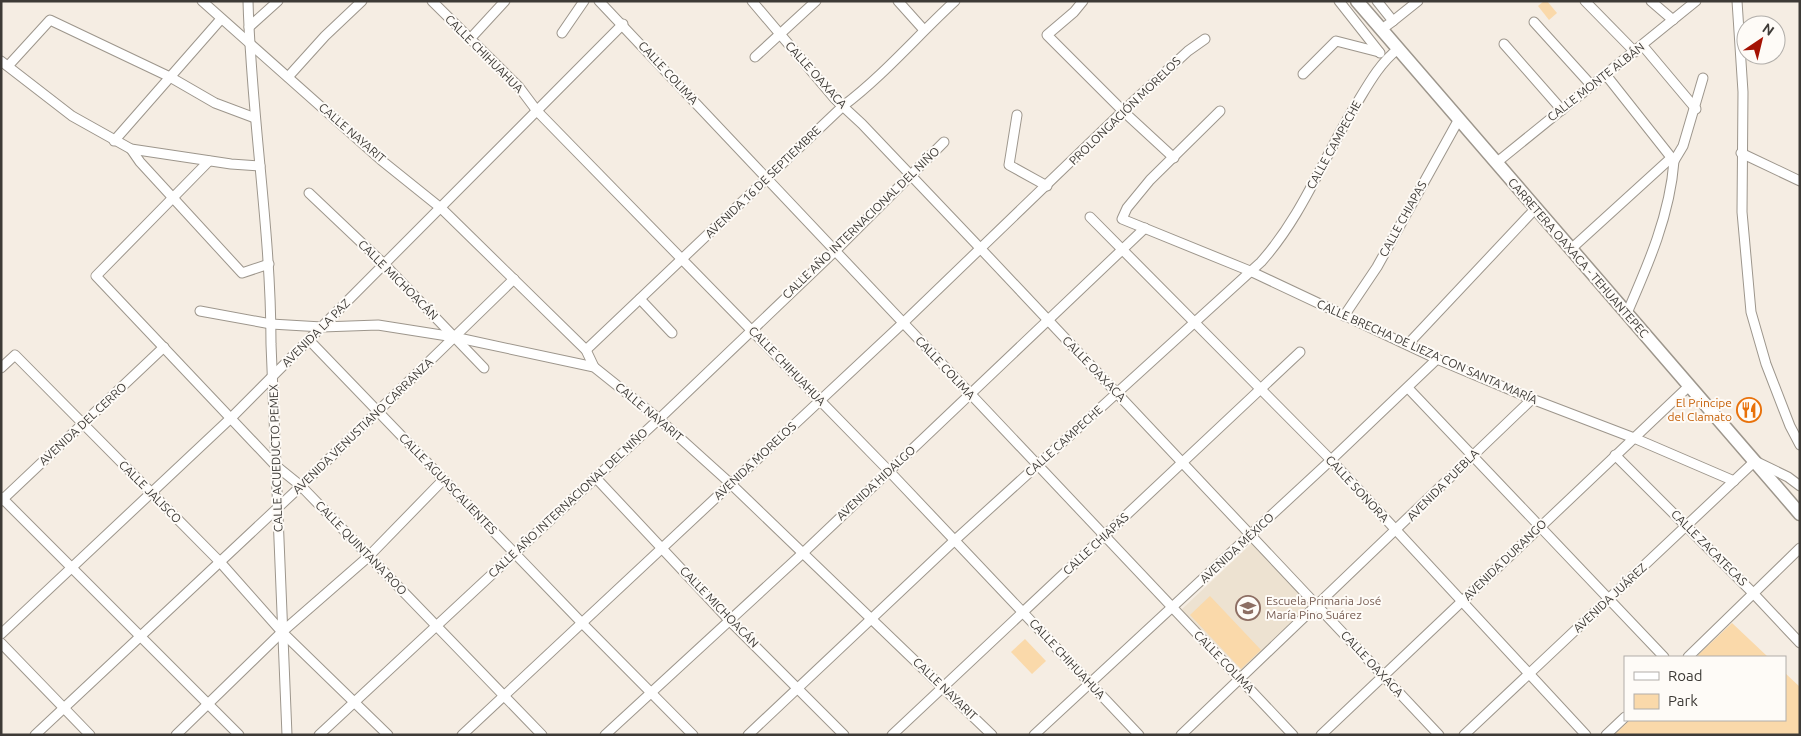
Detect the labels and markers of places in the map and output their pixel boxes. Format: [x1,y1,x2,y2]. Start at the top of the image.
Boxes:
place label: El Principe del Clamato [1668,396,1732,423]
restaurant icon: El Principe del Clamato [1736,397,1762,423]
place label: Escuela Primaria José María Pino Suárez [1266,594,1381,621]
school or university icon: Escuela Primaria José María Pino Suárez [1235,595,1261,621]

